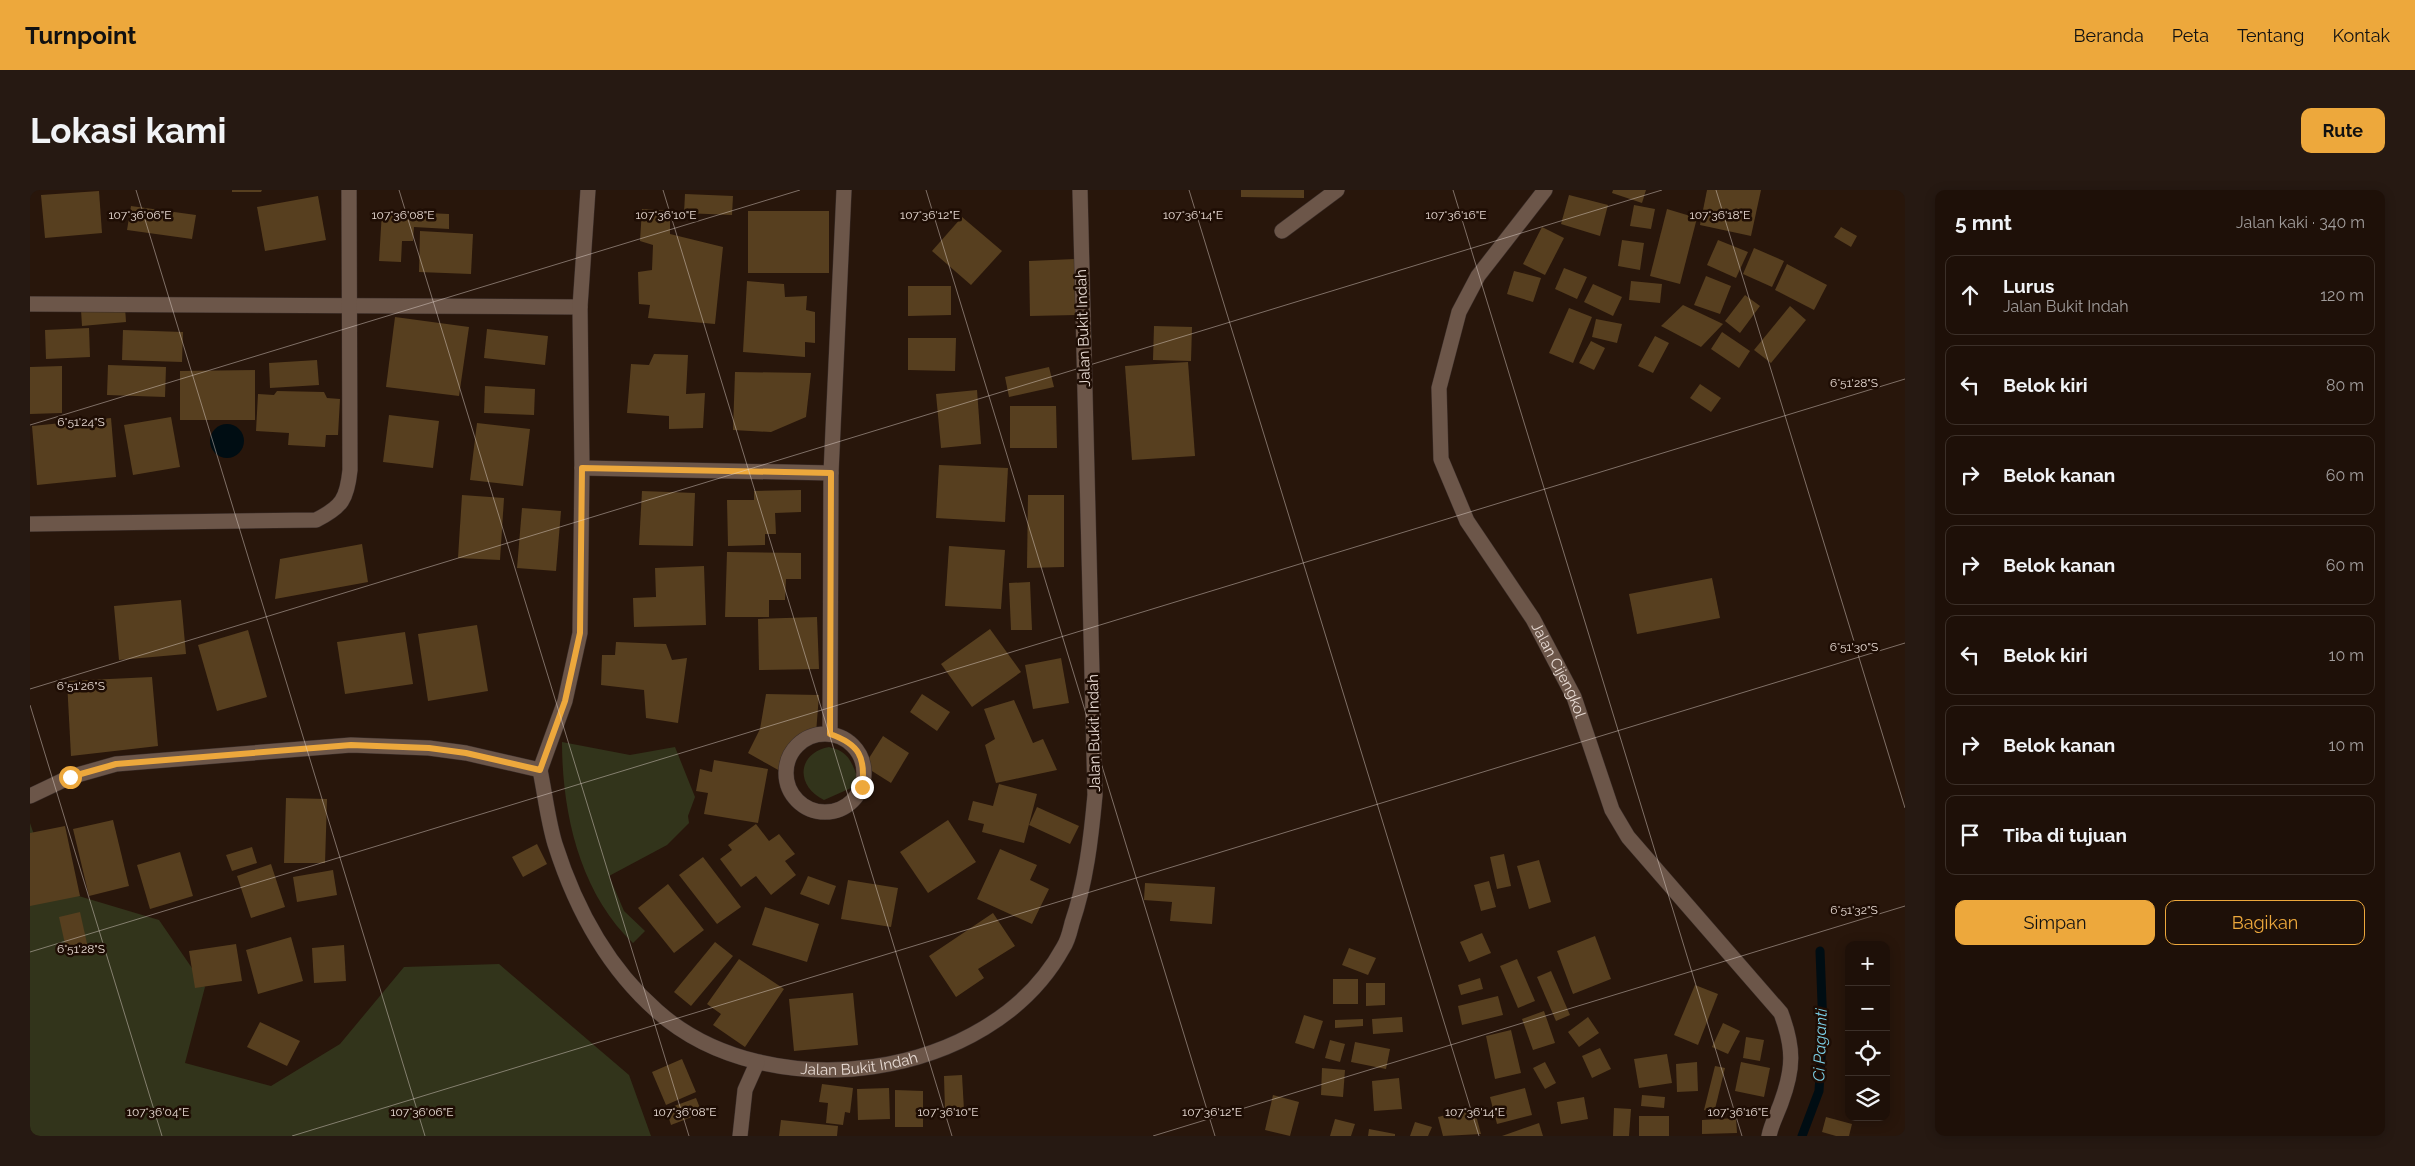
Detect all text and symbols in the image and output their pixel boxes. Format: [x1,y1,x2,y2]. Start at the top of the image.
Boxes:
text: Turnpoint [25,21,137,50]
text: Beranda [2074,25,2144,46]
text: Peta [2172,25,2209,46]
text: Tentang [2237,25,2304,46]
text: Kontak [2332,25,2390,46]
button: Rute [2301,108,2385,153]
text: Lokasi kami [30,110,227,151]
text: 107°36'06"E [108,208,172,222]
text: 107°36'08"E [371,208,435,222]
text: 107°36'10"E [635,208,697,222]
text: 107°36'12"E [900,208,960,222]
text: 107°36'14"E [1163,208,1223,222]
text: 107°36'16"E [1426,208,1486,222]
text: 107°36'18"E [1690,208,1750,222]
text: 5 mnt [1955,210,2012,235]
text: Jalan kaki · 340 m [2236,213,2365,232]
street label: Jalan Bukit Indah [1072,269,1094,387]
text: Lurus [2003,275,2054,297]
icon: ahead [1956,281,1984,309]
text: 120 m [2320,286,2364,305]
text: Jalan Bukit Indah [2003,297,2129,316]
icon: left [1956,371,1984,399]
text: Belok kiri [2003,374,2088,396]
text: 6°51'28"S [1830,376,1878,390]
text: 80 m [2326,376,2364,395]
text: 6°51'24"S [57,415,105,429]
icon: right [1956,461,1984,489]
text: Belok kanan [2003,464,2115,486]
text: 60 m [2326,466,2364,485]
icon: right [1956,551,1984,579]
text: Belok kanan [2003,554,2115,576]
text: 60 m [2326,556,2364,575]
street label: Jalan Cijengkol [1527,619,1590,721]
text: 6°51'30"S [1830,640,1878,654]
icon: left [1956,641,1984,669]
text: Belok kiri [2003,644,2088,666]
text: 10 m [2329,646,2364,665]
street label: Jalan Bukit Indah [1084,674,1104,792]
text: 6°51'26"S [57,679,105,693]
icon: right [1956,731,1984,759]
text: Belok kanan [2003,734,2115,756]
text: 10 m [2329,736,2364,755]
route start [59,766,82,789]
route end [851,776,874,799]
icon: arrive [1956,821,1984,849]
text: Tiba di tujuan [2003,824,2127,846]
button: Simpan [1955,900,2155,945]
button: Bagikan [2165,900,2365,945]
text: 6°51'32"S [1830,903,1878,917]
map controls [1845,941,1890,1121]
button: + [1845,941,1890,986]
text: 6°51'28"S [57,942,105,956]
button: − [1845,986,1890,1031]
water label: Ci Paganti [1809,1007,1831,1082]
button: locate [1845,1031,1890,1076]
street label: Jalan Bukit Indah [800,1048,920,1079]
button: layers [1845,1076,1890,1121]
text: 107°36'04"E [127,1105,189,1119]
text: 107°36'06"E [390,1105,454,1119]
text: 107°36'08"E [653,1105,717,1119]
text: 107°36'10"E [917,1105,979,1119]
text: 107°36'12"E [1182,1105,1242,1119]
text: 107°36'14"E [1445,1105,1505,1119]
text: 107°36'16"E [1708,1105,1768,1119]

